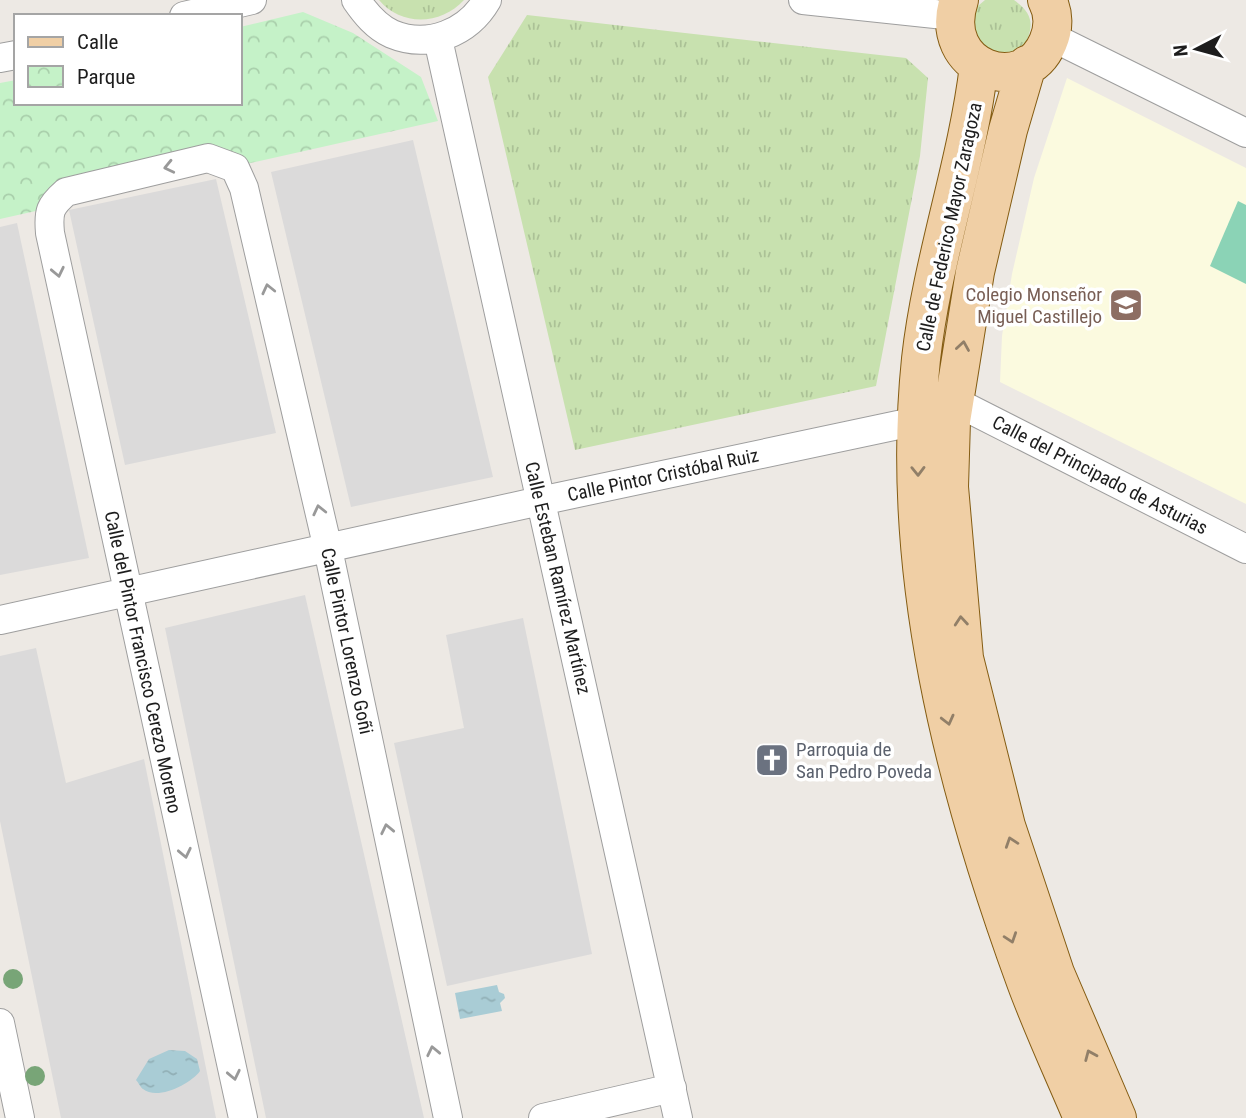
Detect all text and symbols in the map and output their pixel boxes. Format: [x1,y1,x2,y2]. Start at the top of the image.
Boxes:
legend [14,14,242,105]
north arrow [1162,14,1232,84]
text: Calle [77,30,119,54]
text: N [1169,44,1193,58]
text: Parque [77,65,135,89]
street label: Calle de Federico Mayor Zaragoza [911,100,987,354]
one-way arrow [163,159,175,173]
one-way arrow [50,266,65,278]
one-way arrow [261,283,276,295]
place label: Colegio Monseñor Miguel Castillejo [966,283,1102,328]
school or university icon: Colegio Monseñor Miguel Castillejo [1107,286,1145,324]
one-way arrow [955,340,970,352]
street label: Calle del Principado de Asturias [988,411,1212,539]
street label: Calle Pintor Cristóbal Ruiz [565,444,761,506]
street label: Calle Esteban Ramírez Martínez [520,459,596,697]
one-way arrow [910,465,925,476]
one-way arrow [312,504,327,516]
street label: Calle del Pintor Francisco Cerezo Moreno [100,509,186,815]
street label: Calle Pintor Lorenzo Goñi [316,546,378,736]
one-way arrow [954,615,969,626]
one-way arrow [940,714,954,726]
place label: Parroquia de San Pedro Poveda [796,738,932,783]
church icon: Parroquia de San Pedro Poveda [753,741,791,779]
one-way arrow [380,823,395,835]
one-way arrow [1005,837,1019,849]
one-way arrow [177,847,192,859]
one-way arrow [1003,932,1017,944]
one-way arrow [427,1045,442,1057]
one-way arrow [1085,1050,1099,1062]
one-way arrow [226,1069,240,1081]

